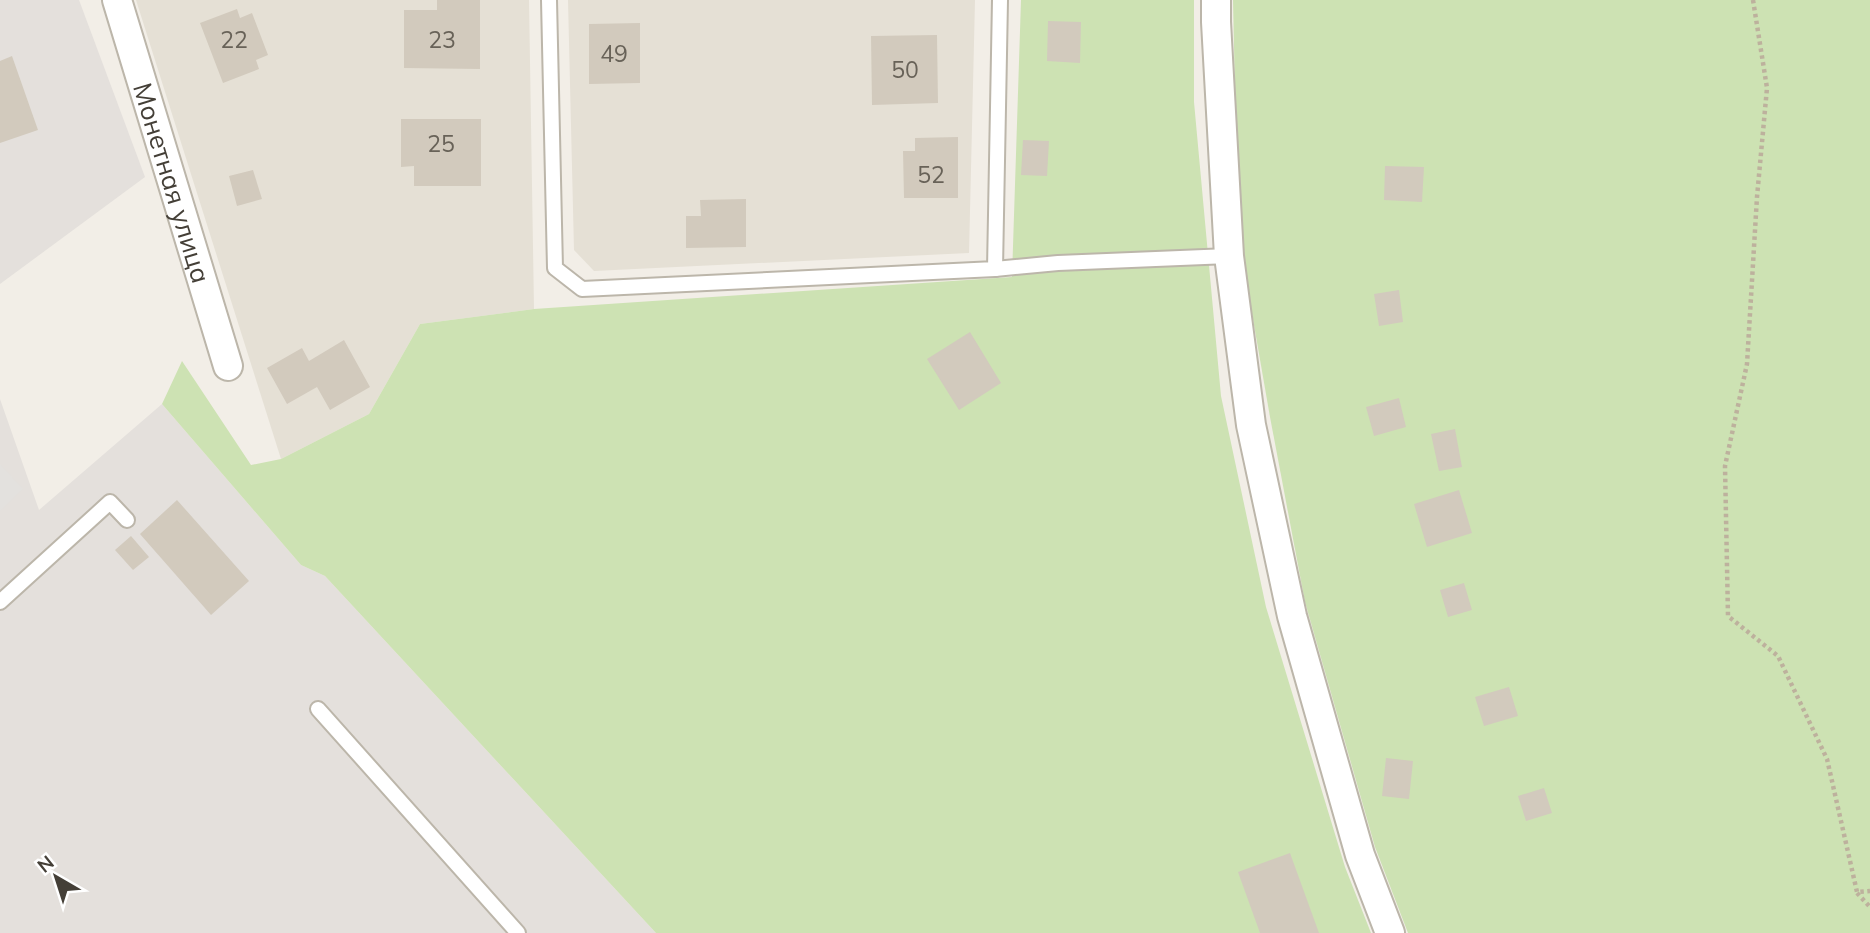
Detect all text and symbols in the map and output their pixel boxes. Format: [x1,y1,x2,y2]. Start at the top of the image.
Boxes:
house number: 22 [220,25,248,54]
house number: 23 [428,25,456,54]
house number: 49 [600,39,628,68]
house number: 50 [891,55,919,84]
street label: Монетная улица [127,79,218,287]
house number: 25 [427,129,455,158]
house number: 52 [917,160,945,189]
north arrow [21,842,91,912]
text: N [32,850,58,878]

